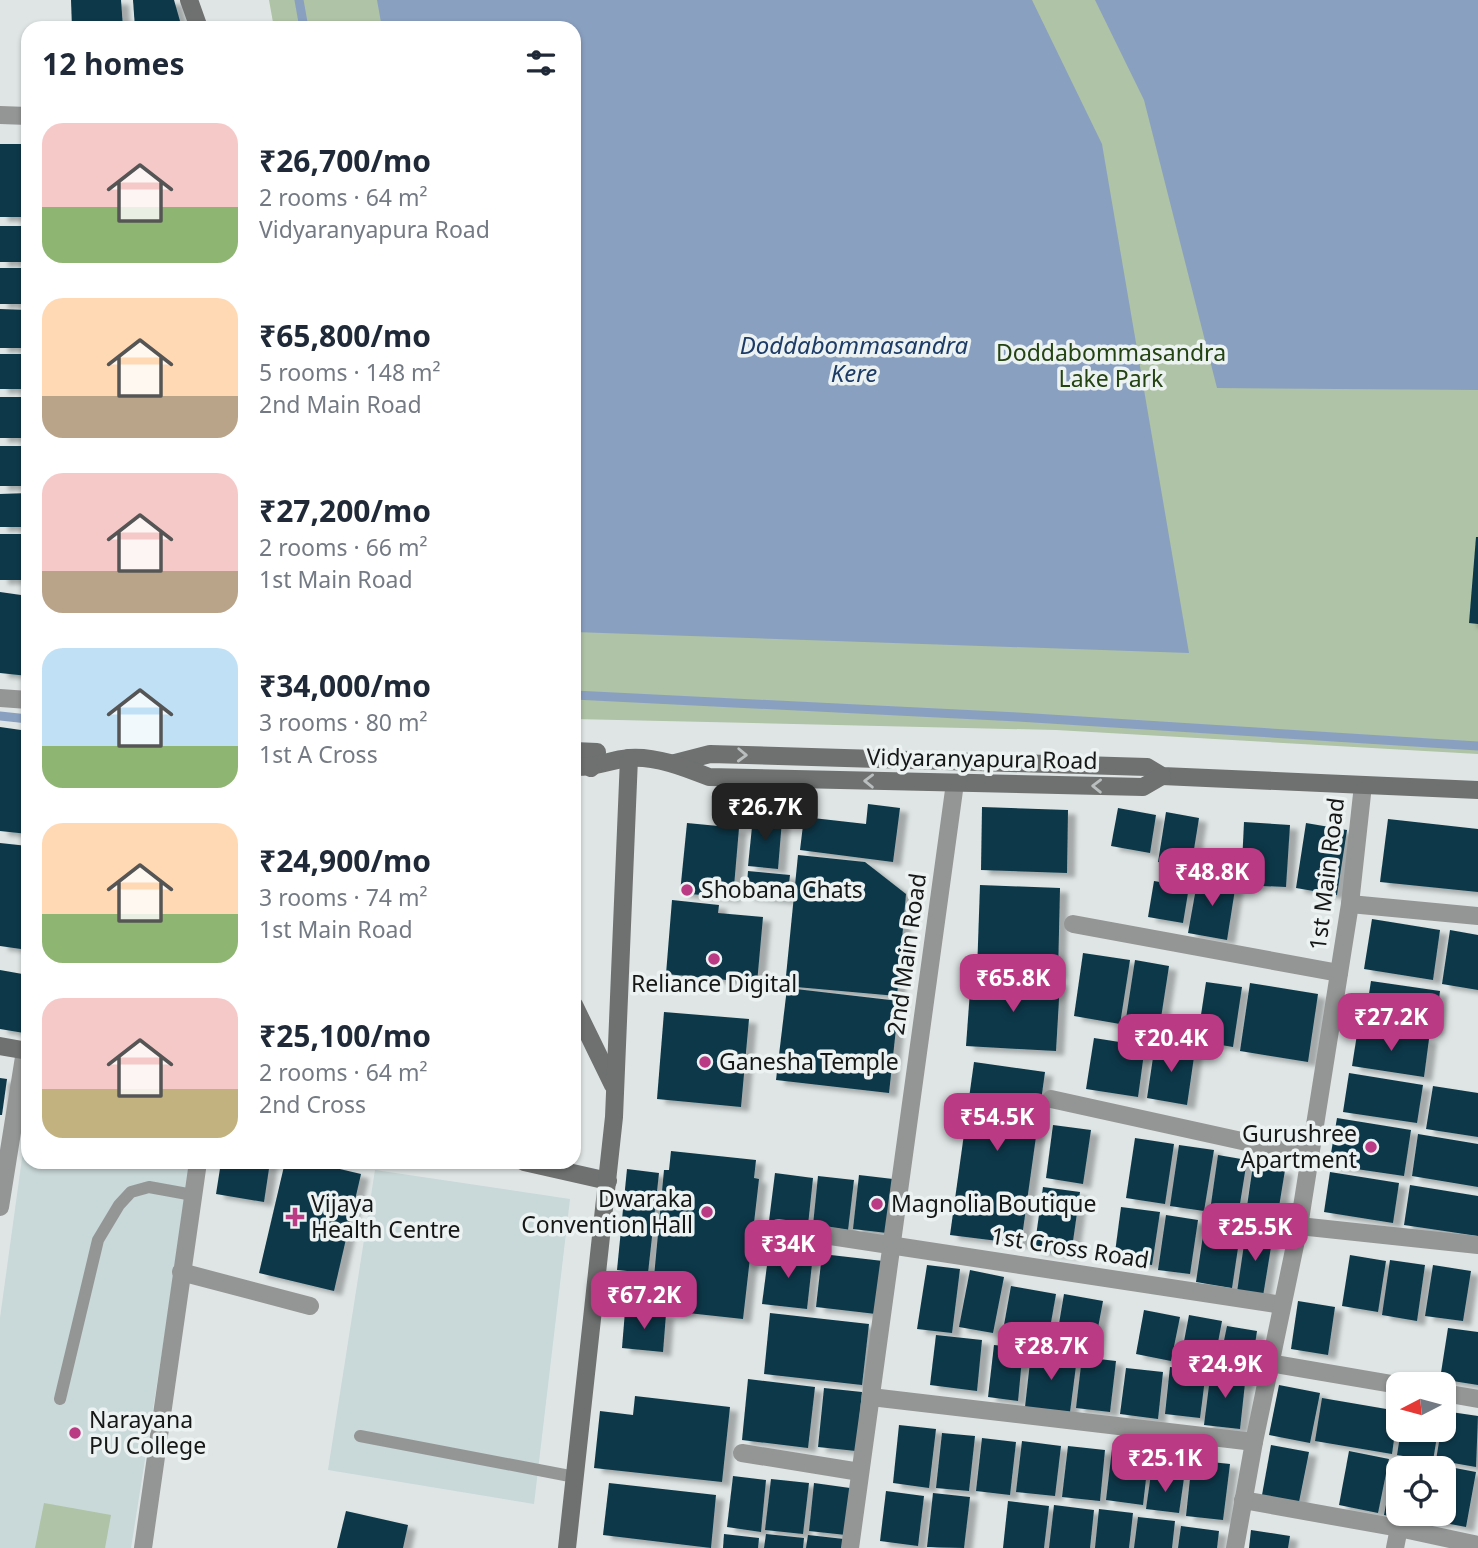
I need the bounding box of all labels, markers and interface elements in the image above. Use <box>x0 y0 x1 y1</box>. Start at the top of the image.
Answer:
text: 12 homes <box>42 43 185 84</box>
icon: filters <box>522 44 560 82</box>
text: ₹26,700/mo <box>259 140 431 181</box>
icon: home <box>98 151 182 235</box>
text: 2 rooms · 64 m² <box>259 181 428 213</box>
text: Vidyaranyapura Road <box>259 213 490 245</box>
text: ₹65,800/mo <box>259 315 431 356</box>
icon: home <box>98 326 182 410</box>
water label: Doddabommasandra Kere <box>740 328 969 389</box>
park label: Doddabommasandra Lake Park <box>996 336 1226 394</box>
text: 5 rooms · 148 m² <box>259 356 441 388</box>
text: 2nd Main Road <box>259 388 422 420</box>
text: ₹27,200/mo <box>259 490 431 531</box>
icon: home <box>98 501 182 585</box>
text: 2 rooms · 66 m² <box>259 531 428 563</box>
text: 1st Main Road <box>259 563 413 595</box>
text: ₹34,000/mo <box>259 665 431 706</box>
icon: home <box>98 676 182 760</box>
text: 3 rooms · 80 m² <box>259 706 428 738</box>
text: 1st A Cross <box>259 738 378 770</box>
street label: Vidyaranyapura Road <box>866 740 1098 776</box>
one-way arrow <box>737 747 748 762</box>
one-way arrow <box>863 773 874 788</box>
one-way arrow <box>1091 778 1101 794</box>
pin: ₹26.7K <box>708 784 822 843</box>
text: ₹26.7K <box>728 790 802 822</box>
street label: 1st Main Road <box>1301 796 1351 952</box>
text: ₹24,900/mo <box>259 840 431 881</box>
pin: ₹48.8K <box>1155 848 1269 908</box>
icon: home <box>98 851 182 935</box>
text: ₹48.8K <box>1175 855 1249 887</box>
street label: 2nd Main Road <box>879 871 933 1037</box>
place label: Shobana Chats <box>701 873 863 905</box>
text: 3 rooms · 74 m² <box>259 881 428 913</box>
marker: Shobana Chats <box>679 882 695 898</box>
text: 1st Main Road <box>259 913 413 945</box>
marker: Reliance Digital <box>706 951 722 967</box>
pin: ₹65.8K <box>956 954 1070 1014</box>
text: ₹65.8K <box>976 961 1050 993</box>
place label: Reliance Digital <box>631 967 797 999</box>
pin: ₹27.2K <box>1334 993 1448 1053</box>
text: ₹27.2K <box>1354 1000 1428 1032</box>
pin: ₹20.4K <box>1114 1014 1228 1074</box>
text: ₹25,100/mo <box>259 1015 431 1056</box>
text: ₹20.4K <box>1134 1021 1208 1053</box>
icon: home <box>98 1026 182 1110</box>
place label: Ganesha Temple <box>719 1045 899 1077</box>
marker: Ganesha Temple <box>697 1054 713 1070</box>
text: 2 rooms · 64 m² <box>259 1056 428 1088</box>
text: 2nd Cross <box>259 1088 366 1120</box>
pin: ₹54.5K <box>940 1094 1054 1153</box>
text: ₹54.5K <box>960 1100 1034 1132</box>
place label: Gurushree Apartment <box>1240 1117 1357 1175</box>
marker: Gurushree Apartment <box>1363 1139 1379 1155</box>
place label: Dwaraka Convention Hall <box>521 1182 693 1240</box>
place label: Vijaya Health Centre <box>311 1187 460 1245</box>
place label: Magnolia Boutique <box>891 1187 1096 1219</box>
marker: Magnolia Boutique <box>869 1196 885 1212</box>
marker: Dwaraka Convention Hall <box>699 1204 715 1220</box>
pin: ₹25.5K <box>1198 1204 1312 1263</box>
marker: Vijaya Health Centre <box>285 1207 305 1227</box>
text: ₹25.5K <box>1218 1210 1292 1242</box>
street label: 1st Cross Road <box>989 1219 1151 1275</box>
pin: ₹34K <box>747 1220 829 1280</box>
text: ₹34K <box>761 1227 815 1259</box>
pin: ₹67.2K <box>587 1272 701 1331</box>
text: ₹67.2K <box>607 1278 681 1310</box>
pin: ₹28.7K <box>994 1322 1108 1382</box>
text: ₹28.7K <box>1014 1329 1088 1361</box>
pin: ₹24.9K <box>1168 1340 1282 1400</box>
text: ₹24.9K <box>1188 1347 1262 1379</box>
north arrow <box>1386 1372 1456 1442</box>
map controls <box>1386 1372 1456 1526</box>
place label: Narayana PU College <box>89 1403 206 1461</box>
marker: Narayana PU College <box>67 1425 83 1441</box>
pin: ₹25.1K <box>1108 1434 1222 1494</box>
text: ₹25.1K <box>1128 1441 1202 1473</box>
button: locate <box>1386 1456 1456 1526</box>

